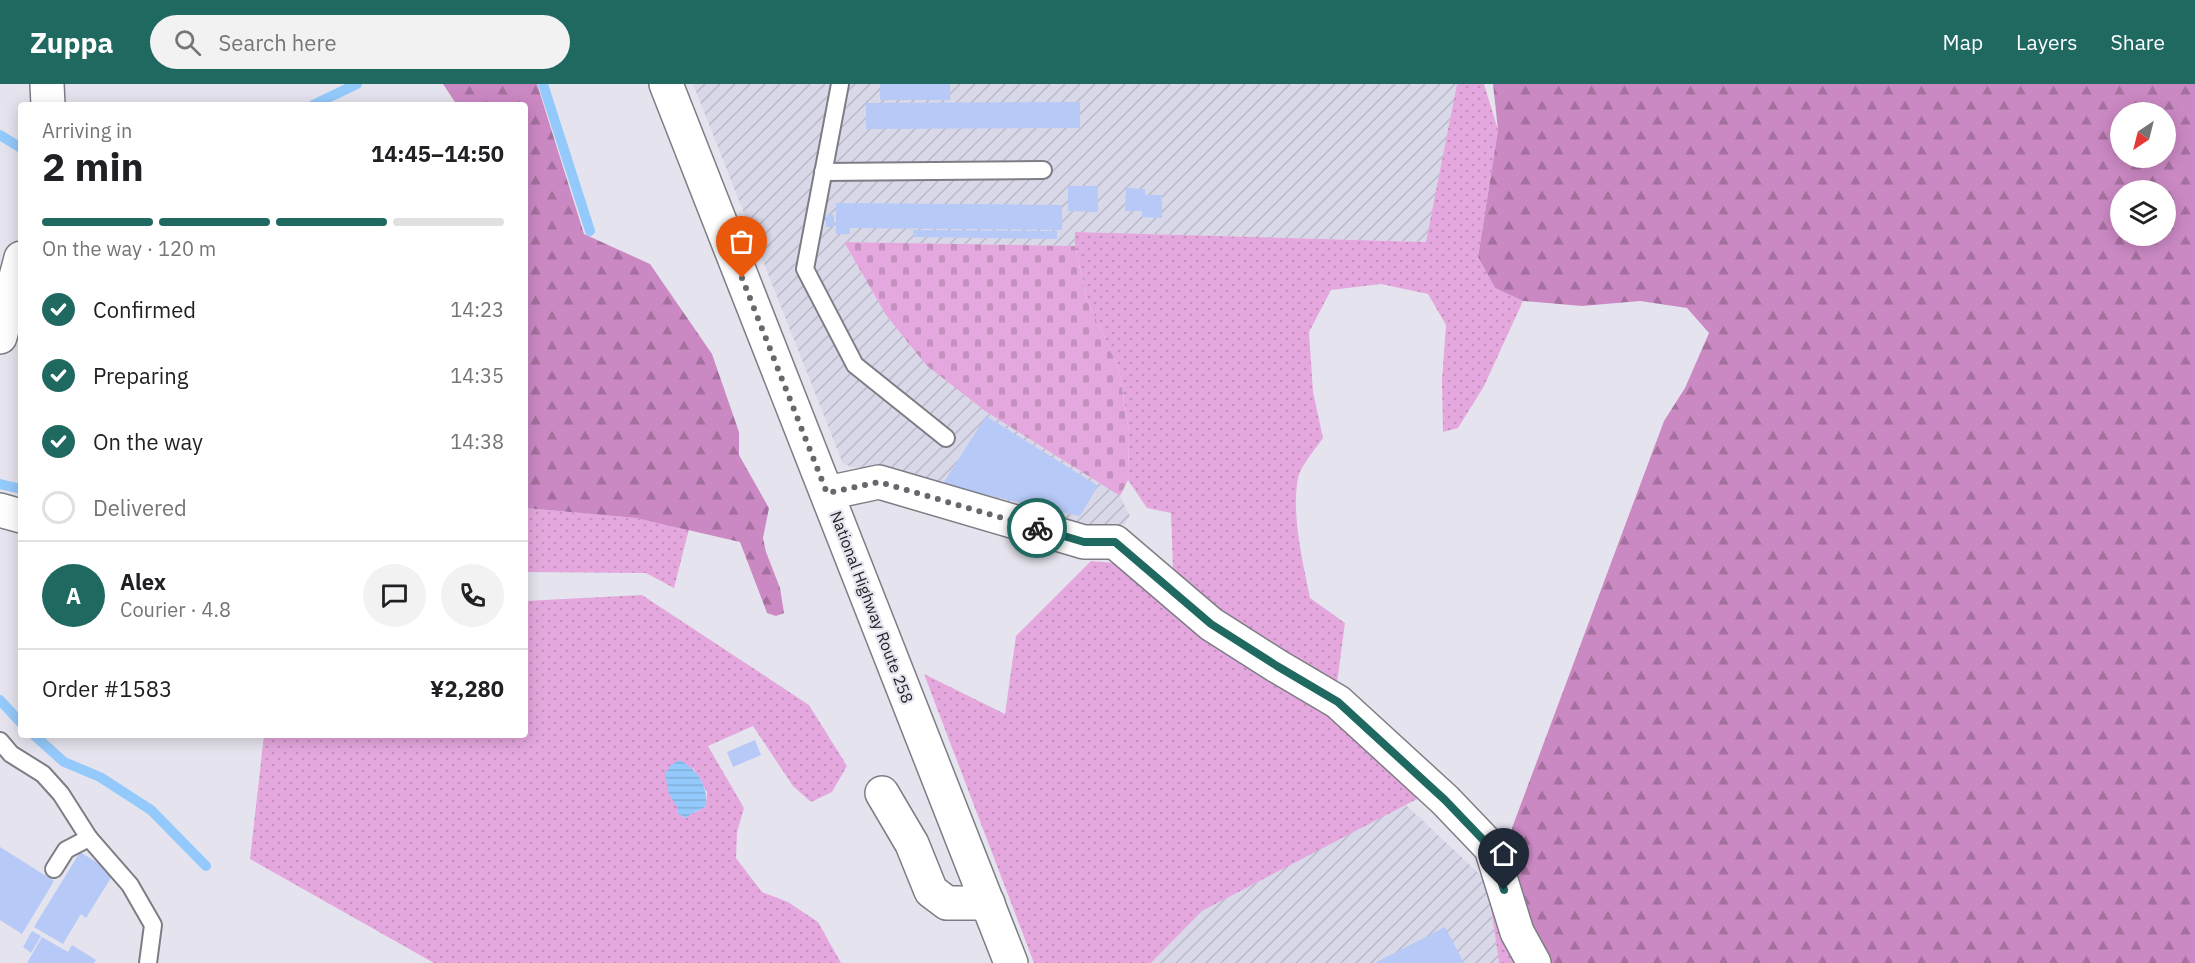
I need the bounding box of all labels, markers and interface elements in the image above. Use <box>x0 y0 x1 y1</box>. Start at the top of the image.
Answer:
search box <box>150 15 570 69</box>
text: Zuppa <box>30 24 114 61</box>
icon: search <box>171 26 204 59</box>
text: Search here <box>219 28 336 57</box>
text: Map <box>1943 28 1983 56</box>
text: Layers <box>2016 28 2078 56</box>
text: Share <box>2111 28 2165 56</box>
north arrow <box>2110 102 2176 168</box>
map controls <box>2110 102 2176 246</box>
text: Arriving in <box>42 117 132 144</box>
text: 14:45–14:50 <box>371 139 504 168</box>
text: 2 min <box>42 141 144 192</box>
button: layers <box>2110 180 2176 246</box>
pin <box>716 216 767 278</box>
icon: bag <box>725 225 758 258</box>
text: On the way · 120 m <box>42 235 216 262</box>
icon: check <box>42 293 75 326</box>
text: Confirmed <box>93 295 196 324</box>
text: 14:23 <box>450 296 504 323</box>
icon: check <box>42 359 75 392</box>
text: Preparing <box>93 361 188 390</box>
text: 14:35 <box>450 362 504 389</box>
icon: check <box>42 425 75 458</box>
text: On the way <box>93 427 203 456</box>
text: 14:38 <box>450 428 504 455</box>
text: Delivered <box>93 493 187 522</box>
courier <box>1007 498 1067 558</box>
street label: National Highway Route 258 <box>826 508 918 706</box>
icon: bike <box>1021 512 1054 545</box>
button: chat <box>363 564 426 627</box>
button: phone <box>441 564 504 627</box>
text: Alex <box>120 567 166 596</box>
text: A <box>66 581 81 610</box>
text: Courier · 4.8 <box>120 596 231 623</box>
text: Order #1583 <box>42 674 172 703</box>
text: ¥2,280 <box>430 674 504 703</box>
pin <box>1478 828 1529 890</box>
icon: home <box>1487 837 1520 870</box>

